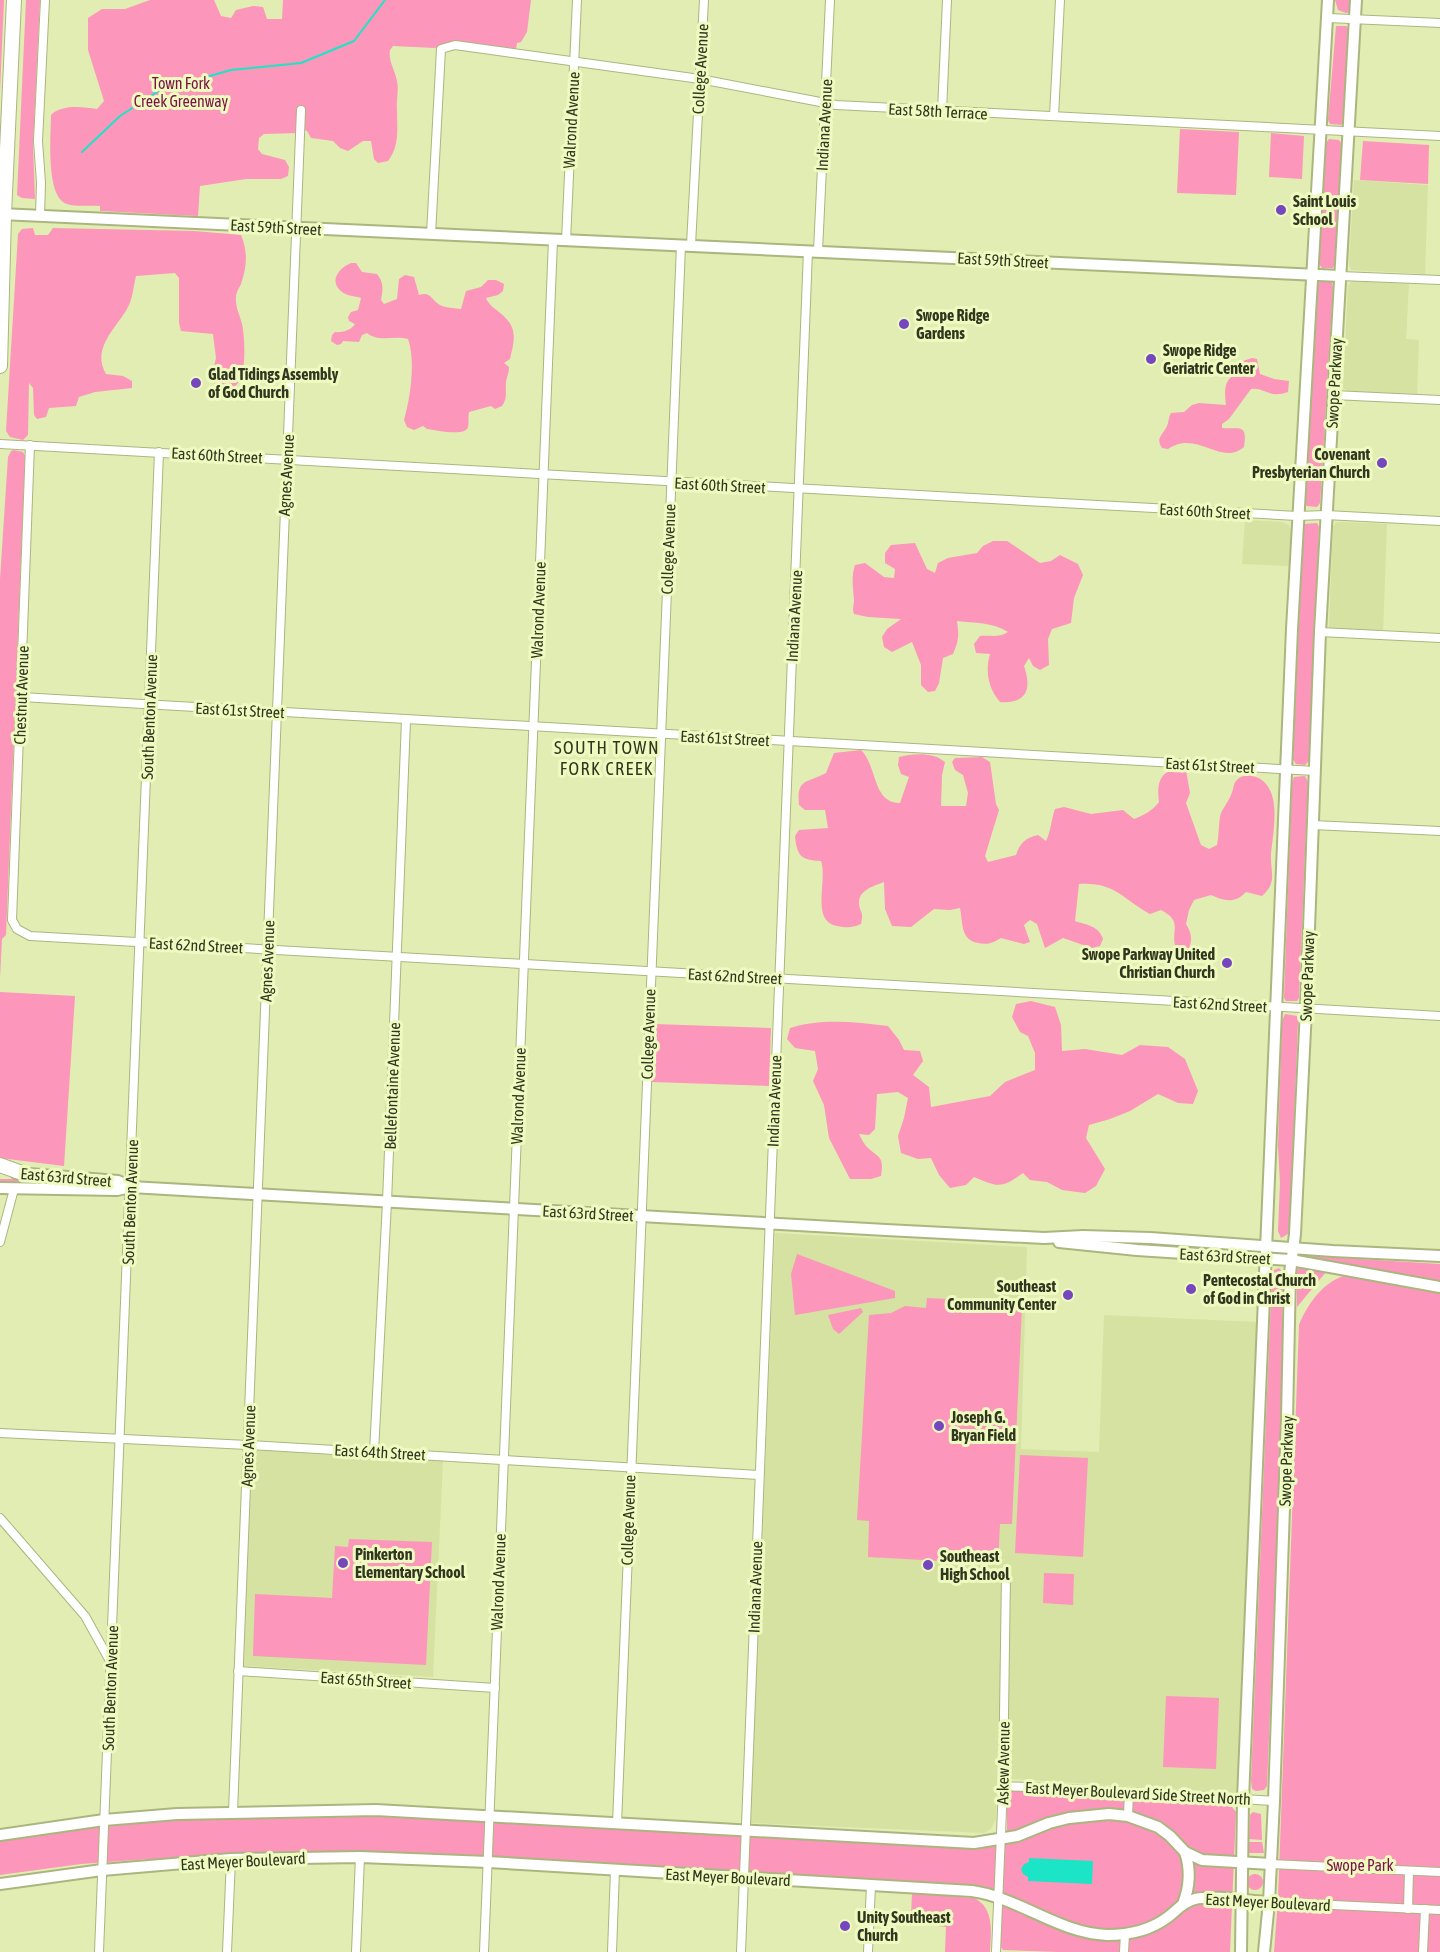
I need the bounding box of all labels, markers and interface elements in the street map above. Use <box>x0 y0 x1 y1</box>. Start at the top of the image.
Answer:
street label: College Avenue <box>689 23 712 115</box>
street label: Walrond Avenue <box>559 71 583 169</box>
park label: Town Fork Creek Greenway <box>134 74 229 111</box>
street label: Indiana Avenue <box>813 78 835 172</box>
street label: East 58th Terrace <box>888 99 988 123</box>
place label: Saint Louis School <box>1293 192 1357 228</box>
marker: Saint Louis School <box>1274 203 1288 217</box>
street label: East 59th Street <box>230 216 322 238</box>
street label: East 59th Street <box>957 249 1049 271</box>
place label: Swope Ridge Gardens <box>916 306 990 342</box>
marker: Swope Ridge Gardens <box>897 317 911 331</box>
street label: Swope Parkway <box>1323 337 1346 429</box>
place label: Swope Ridge Geriatric Center <box>1163 341 1255 377</box>
marker: Swope Ridge Geriatric Center <box>1144 352 1158 366</box>
place label: Glad Tidings Assembly of God Church <box>208 365 339 401</box>
marker: Glad Tidings Assembly of God Church <box>189 376 203 390</box>
street label: Agnes Avenue <box>275 434 298 516</box>
street label: East 60th Street <box>171 444 263 466</box>
place label: Covenant Presbyterian Church <box>1252 445 1370 481</box>
marker: Covenant Presbyterian Church <box>1375 456 1389 470</box>
street label: East 60th Street <box>674 474 766 496</box>
street label: East 60th Street <box>1159 500 1251 522</box>
street label: College Avenue <box>657 503 680 595</box>
street label: Walrond Avenue <box>527 561 549 659</box>
street label: Indiana Avenue <box>783 569 805 663</box>
street label: Chestnut Avenue <box>10 645 32 745</box>
street label: South Benton Avenue <box>138 654 160 780</box>
street label: East 61st Street <box>195 699 285 721</box>
street label: East 61st Street <box>680 727 770 749</box>
district label: SOUTH TOWN FORK CREEK <box>554 737 660 779</box>
street label: East 61st Street <box>1165 754 1255 776</box>
street label: Agnes Avenue <box>257 920 278 1002</box>
street label: Swope Parkway <box>1296 930 1319 1022</box>
street label: East 62nd Street <box>148 934 244 956</box>
place label: Swope Parkway United Christian Church <box>1082 945 1215 981</box>
marker: Swope Parkway United Christian Church <box>1220 956 1234 970</box>
street label: East 62nd Street <box>687 965 783 987</box>
street label: College Avenue <box>637 988 660 1080</box>
street label: East 62nd Street <box>1172 993 1268 1015</box>
street label: Bellefontaine Avenue <box>381 1022 403 1150</box>
street label: Walrond Avenue <box>507 1047 529 1145</box>
street label: Indiana Avenue <box>763 1055 785 1147</box>
street label: South Benton Avenue <box>119 1139 141 1265</box>
street label: East 63rd Street <box>20 1164 113 1190</box>
street label: East 63rd Street <box>542 1202 634 1224</box>
street label: East 63rd Street <box>1179 1245 1271 1267</box>
place label: Pentecostal Church of God in Christ <box>1203 1271 1316 1307</box>
place label: Southeast Community Center <box>947 1277 1056 1313</box>
marker: Pentecostal Church of God in Christ <box>1184 1282 1198 1296</box>
marker: Southeast Community Center <box>1061 1288 1075 1302</box>
street label: Agnes Avenue <box>238 1405 259 1487</box>
place label: Joseph G. Bryan Field <box>950 1408 1017 1444</box>
street label: Swope Parkway <box>1275 1415 1298 1507</box>
marker: Joseph G. Bryan Field <box>932 1419 946 1433</box>
street label: East 64th Street <box>334 1441 426 1463</box>
street label: College Avenue <box>617 1474 640 1566</box>
street label: Walrond Avenue <box>487 1533 509 1631</box>
street label: Indiana Avenue <box>744 1541 766 1633</box>
place label: Pinkerton Elementary School <box>355 1545 466 1581</box>
place label: Southeast High School <box>940 1547 1010 1583</box>
marker: Pinkerton Elementary School <box>336 1556 350 1570</box>
marker: Southeast High School <box>921 1558 935 1572</box>
street label: South Benton Avenue <box>99 1625 121 1751</box>
street label: East 65th Street <box>320 1668 413 1692</box>
street label: Askew Avenue <box>993 1721 1013 1805</box>
street label: East Meyer Boulevard Side Street North <box>1025 1778 1251 1809</box>
street label: East Meyer Boulevard <box>180 1849 306 1874</box>
park label: Swope Park <box>1326 1856 1394 1875</box>
street label: East Meyer Boulevard <box>665 1865 791 1890</box>
street label: East Meyer Boulevard <box>1205 1890 1331 1915</box>
place label: Unity Southeast Church <box>857 1908 951 1944</box>
marker: Unity Southeast Church <box>838 1919 852 1933</box>

